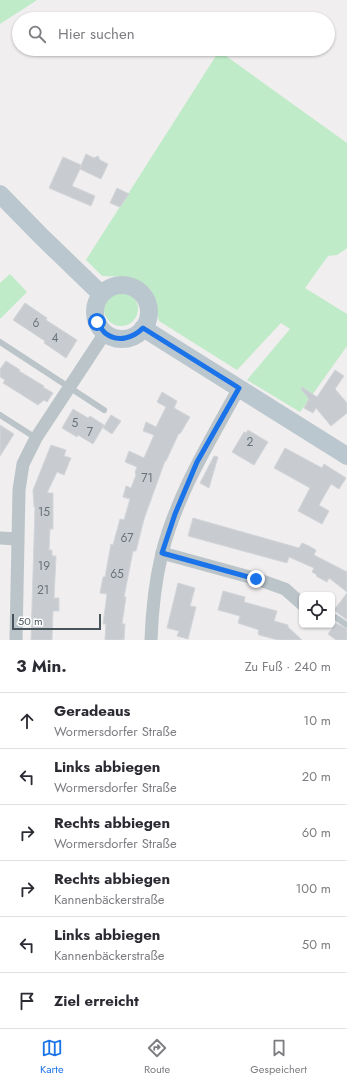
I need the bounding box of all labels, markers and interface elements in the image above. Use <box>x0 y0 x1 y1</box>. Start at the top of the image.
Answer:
search box <box>12 12 335 56</box>
icon: search <box>26 23 48 45</box>
text: Hier suchen <box>58 23 135 45</box>
route start <box>88 313 106 331</box>
house number: 6 <box>33 314 40 332</box>
house number: 4 <box>52 329 59 347</box>
house number: 5 <box>72 414 79 432</box>
house number: 7 <box>87 423 94 441</box>
house number: 2 <box>247 433 254 451</box>
house number: 71 <box>141 469 153 487</box>
house number: 15 <box>38 503 50 521</box>
house number: 67 <box>120 529 134 547</box>
house number: 19 <box>38 557 50 575</box>
house number: 65 <box>110 565 124 583</box>
route end <box>247 570 265 588</box>
house number: 21 <box>37 581 49 599</box>
map controls <box>299 592 335 628</box>
button: locate <box>299 592 335 628</box>
scale bar <box>12 612 101 631</box>
text: 50 m <box>18 613 43 629</box>
text: 3 Min. <box>16 654 67 678</box>
text: Zu Fuß · 240 m <box>245 657 331 676</box>
text: Geradeaus <box>54 700 130 722</box>
icon: ahead <box>16 710 38 732</box>
text: 10 m <box>303 711 331 730</box>
text: Wormersdorfer Straße <box>54 722 177 741</box>
text: Links abbiegen <box>54 756 160 778</box>
icon: left <box>16 766 38 788</box>
text: 20 m <box>302 767 331 786</box>
text: Wormersdorfer Straße <box>54 778 177 797</box>
text: Rechts abbiegen <box>54 812 170 834</box>
icon: right <box>16 822 38 844</box>
text: 60 m <box>302 823 331 842</box>
text: Wormersdorfer Straße <box>54 834 177 853</box>
text: Rechts abbiegen <box>54 868 170 890</box>
icon: right <box>16 878 38 900</box>
text: 100 m <box>296 879 331 898</box>
text: Kannenbäckerstraße <box>54 890 165 909</box>
text: Links abbiegen <box>54 924 160 946</box>
icon: left <box>16 934 38 956</box>
text: 50 m <box>302 935 331 954</box>
text: Kannenbäckerstraße <box>54 946 165 965</box>
icon: arrive <box>16 990 38 1012</box>
text: Ziel erreicht <box>54 990 139 1012</box>
tab: Karte <box>40 1037 64 1077</box>
tab: Route <box>144 1037 170 1077</box>
tab: Gespeichert <box>250 1037 307 1077</box>

